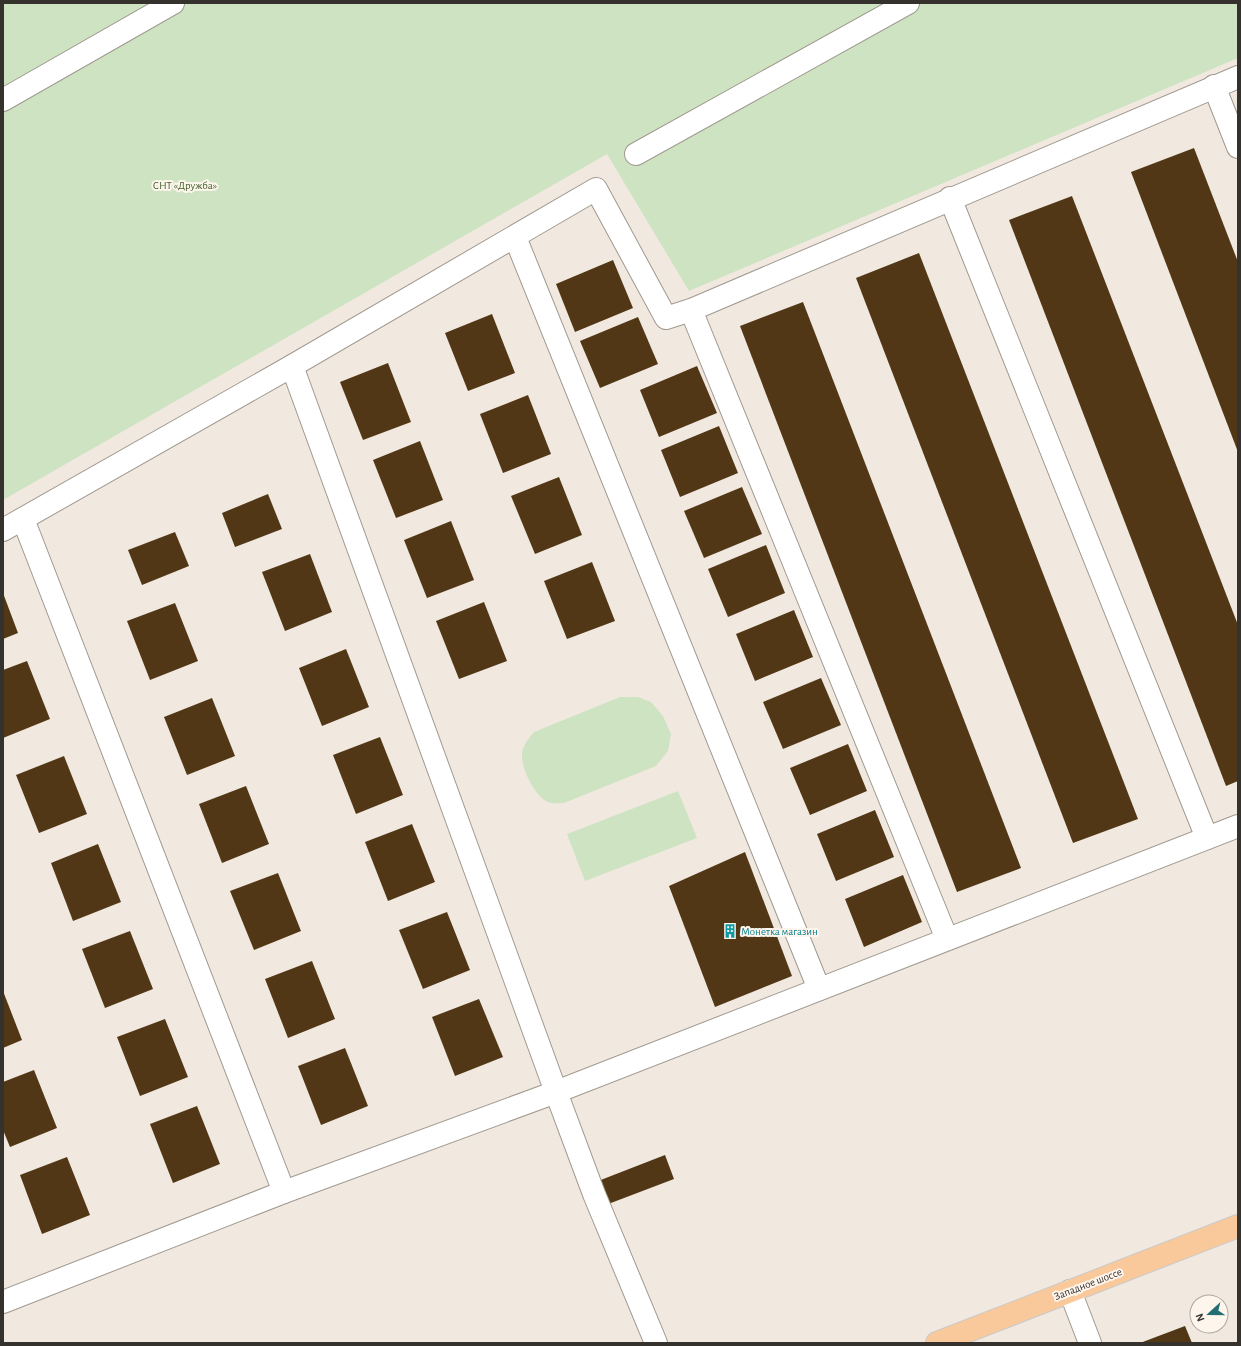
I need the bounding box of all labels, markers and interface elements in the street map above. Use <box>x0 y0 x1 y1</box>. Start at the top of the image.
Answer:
park label: СНТ «Дружба» <box>153 180 217 191</box>
building icon: Монетка магазин <box>722 923 738 939</box>
place label: Монетка магазин <box>741 926 818 937</box>
street label: Западное шоссе <box>1052 1266 1124 1302</box>
north arrow <box>1189 1294 1229 1334</box>
text: N <box>1194 1312 1207 1323</box>

